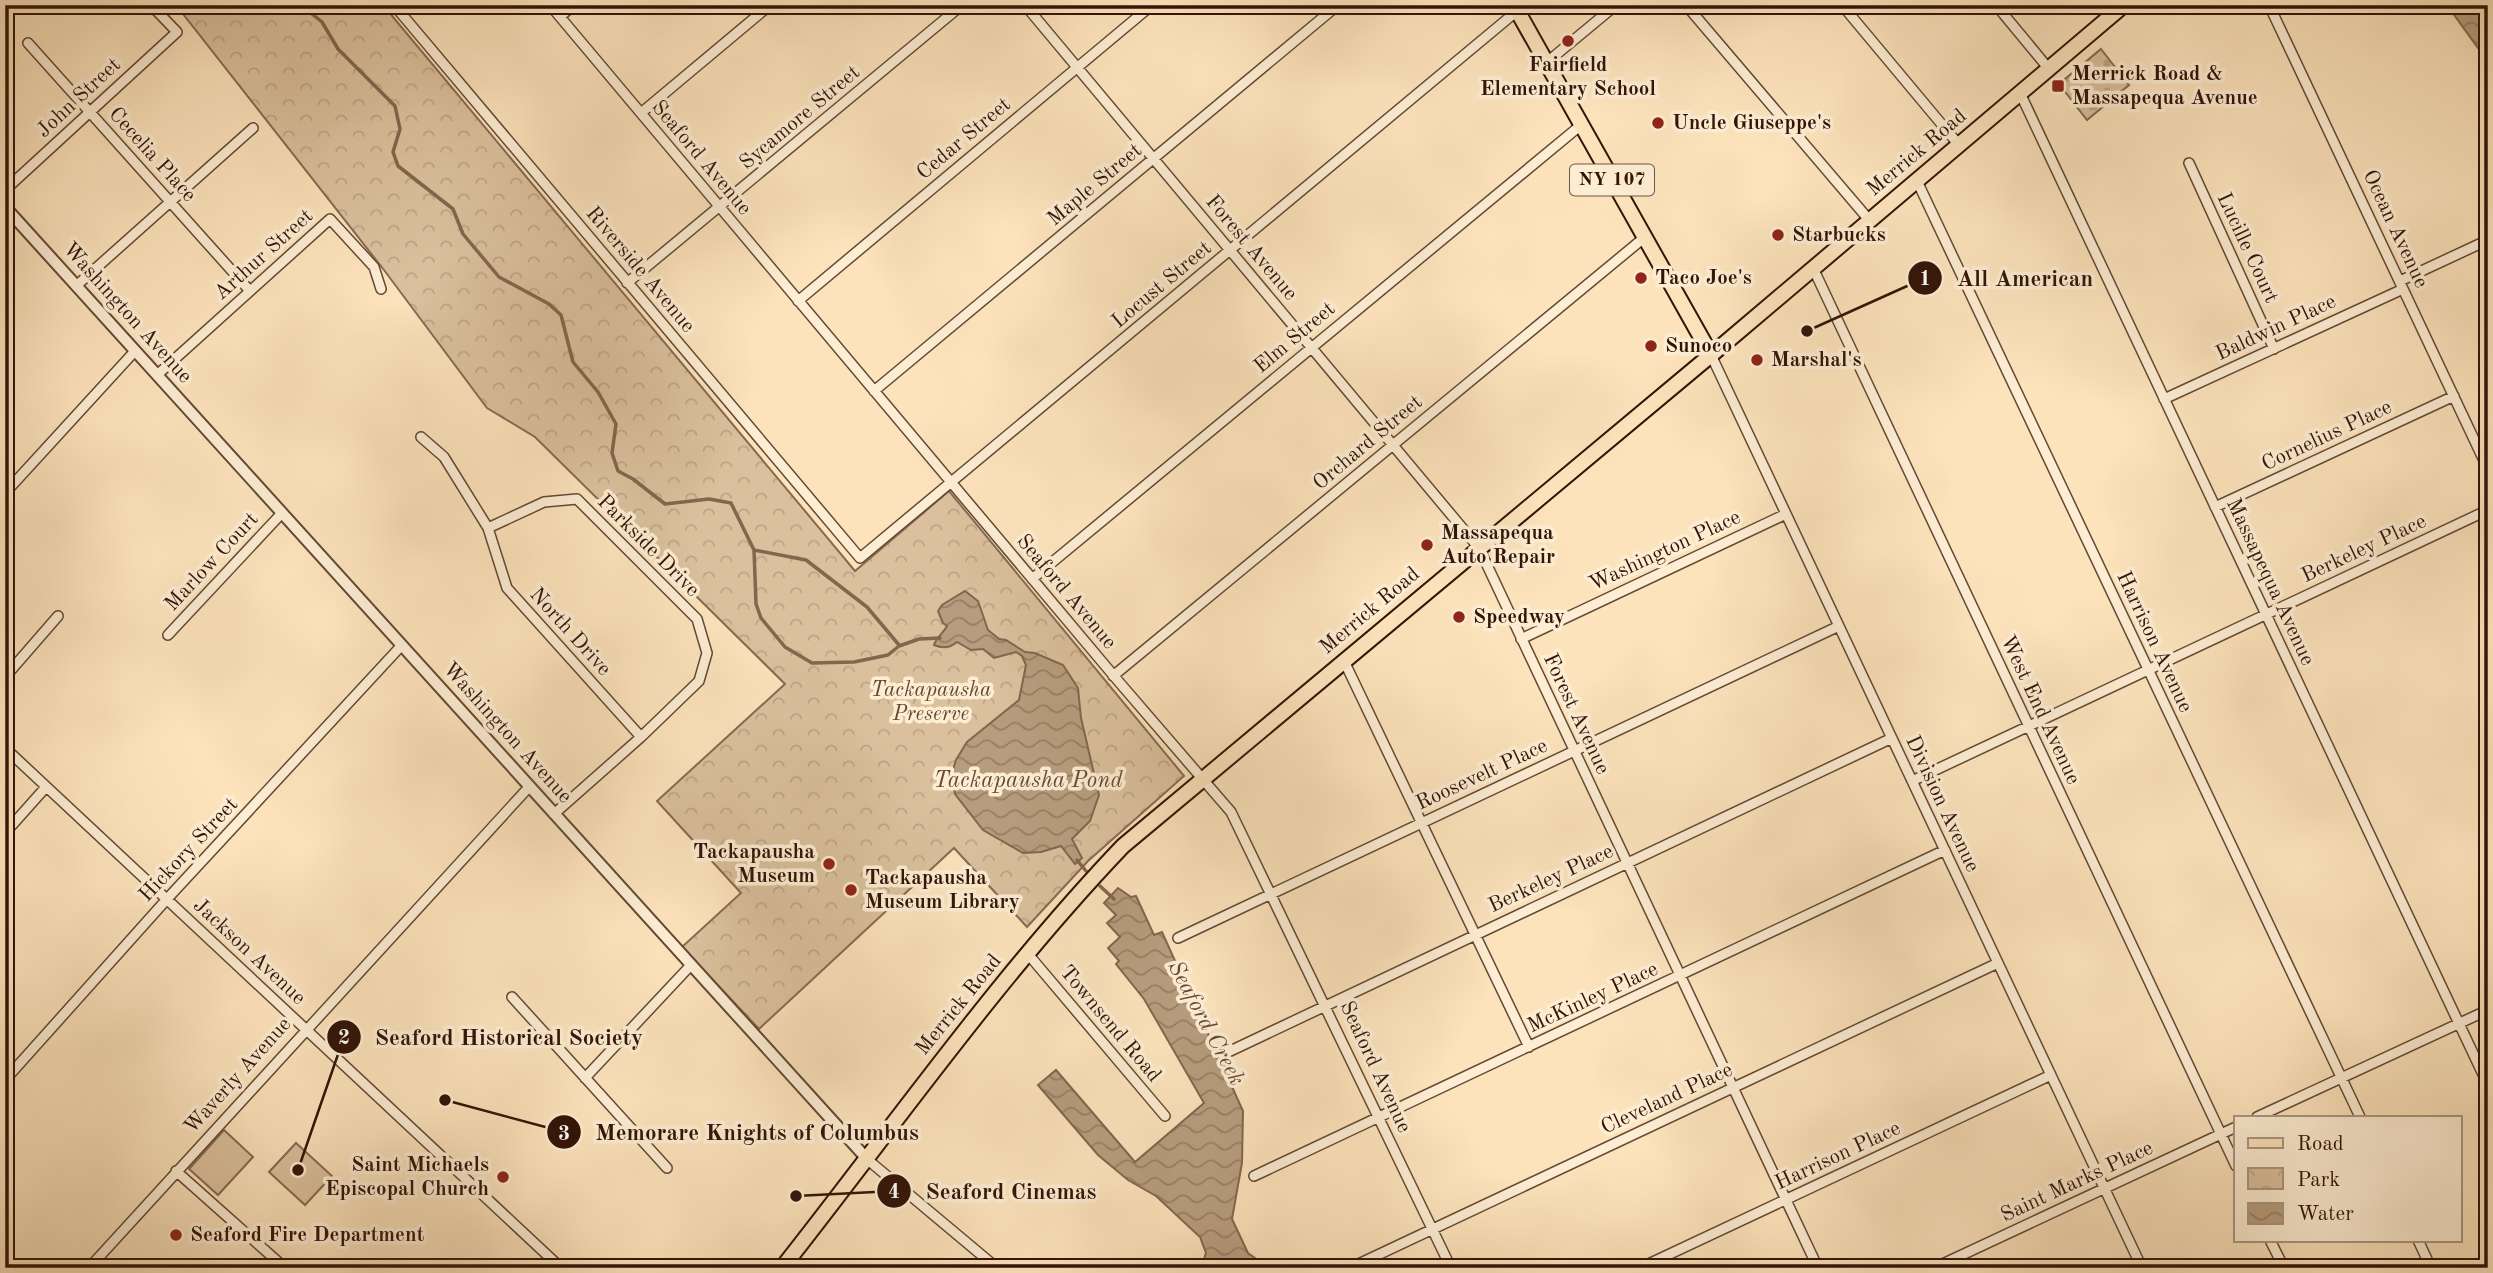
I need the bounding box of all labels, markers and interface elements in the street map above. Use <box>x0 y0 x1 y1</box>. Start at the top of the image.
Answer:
marker: Fairfield Elementary School <box>1560 33 1576 49</box>
street label: John Street <box>33 54 125 142</box>
place label: Fairfield Elementary School <box>1480 55 1656 100</box>
street label: Sycamore Street <box>736 62 864 174</box>
place label: Merrick Road & Massapequa Avenue <box>2072 64 2258 109</box>
marker: Merrick Road & Massapequa Avenue <box>2050 78 2066 94</box>
street label: Cedar Street <box>913 94 1015 184</box>
street label: Seaford Avenue <box>647 97 755 219</box>
street label: Cecelia Place <box>104 104 200 206</box>
street label: Merrick Road <box>1863 105 1971 201</box>
place label: Uncle Giuseppe's <box>1672 113 1831 134</box>
marker: Uncle Giuseppe's <box>1650 115 1666 131</box>
street label: Maple Street <box>1044 140 1146 230</box>
road number: NY 107 <box>1570 164 1654 196</box>
street label: Ocean Avenue <box>2358 167 2432 291</box>
street label: Lucille Court <box>2212 190 2282 306</box>
street label: Forest Avenue <box>1201 191 1301 305</box>
street label: Riverside Avenue <box>581 203 699 337</box>
street label: Arthur Street <box>211 205 317 305</box>
place label: Starbucks <box>1792 225 1886 246</box>
marker: Starbucks <box>1770 227 1786 243</box>
street label: Locust Street <box>1108 237 1216 333</box>
street label: Washington Avenue <box>58 238 196 388</box>
callout: All American <box>1908 256 2108 300</box>
place label: Taco Joe's <box>1655 268 1752 289</box>
text: All American <box>1957 268 2093 291</box>
text: 1 <box>1919 269 1931 290</box>
marker: Taco Joe's <box>1633 270 1649 286</box>
street label: Baldwin Place <box>2213 291 2339 365</box>
street label: Elm Street <box>1251 298 1339 378</box>
place label: Sunoco <box>1665 336 1732 357</box>
marker: Sunoco <box>1643 338 1659 354</box>
place label: Marshal's <box>1771 350 1861 371</box>
marker: Marshal's <box>1749 352 1765 368</box>
street label: Orchard Street <box>1309 391 1427 495</box>
street label: Cornelius Place <box>2259 397 2395 475</box>
street label: Parkside Drive <box>593 491 703 601</box>
street label: Massapequa Avenue <box>2222 495 2318 669</box>
street label: Washington Place <box>1586 507 1744 595</box>
street label: Marlow Court <box>161 509 263 615</box>
street label: Berkeley Place <box>2298 511 2430 587</box>
place label: Massapequa Auto Repair <box>1441 523 1555 568</box>
street label: Seaford Avenue <box>1012 531 1120 653</box>
marker: Massapequa Auto Repair <box>1419 537 1435 553</box>
street label: Merrick Road <box>1316 563 1424 659</box>
street label: Harrison Avenue <box>2112 568 2196 716</box>
street label: North Drive <box>525 584 615 680</box>
place label: Speedway <box>1473 607 1565 628</box>
marker: Speedway <box>1451 609 1467 625</box>
street label: West End Avenue <box>1996 632 2084 788</box>
street label: Forest Avenue <box>1539 650 1613 778</box>
street label: Washington Avenue <box>438 658 576 808</box>
park label: Tackapausha Preserve <box>871 680 991 725</box>
street label: Division Avenue <box>1901 733 1983 875</box>
street label: Roosevelt Place <box>1413 735 1551 815</box>
water label: Tackapausha Pond <box>933 769 1123 793</box>
street label: Hickory Street <box>136 794 242 906</box>
street label: Berkeley Place <box>1485 841 1617 917</box>
place label: Tackapausha Museum <box>693 842 815 887</box>
marker: Tackapausha Museum <box>821 856 837 872</box>
place label: Tackapausha Museum Library <box>865 868 1020 913</box>
marker: Tackapausha Museum Library <box>843 882 859 898</box>
street label: Jackson Avenue <box>189 895 309 1009</box>
street label: Merrick Road <box>912 951 1006 1059</box>
water label: Seaford Creek <box>1163 957 1249 1090</box>
street label: McKinley Place <box>1525 959 1661 1037</box>
street label: Townsend Road <box>1055 962 1165 1086</box>
street label: Seaford Avenue <box>1335 998 1415 1136</box>
street label: Waverly Avenue <box>181 1014 295 1138</box>
callout: Seaford Historical Society <box>326 1015 658 1059</box>
text: Seaford Historical Society <box>375 1027 643 1050</box>
text: 2 <box>338 1028 350 1049</box>
street label: Cleveland Place <box>1598 1059 1736 1139</box>
callout: Memorare Knights of Columbus <box>547 1110 933 1154</box>
legend <box>2234 1116 2462 1242</box>
street label: Harrison Place <box>1772 1118 1904 1194</box>
text: Memorare Knights of Columbus <box>595 1122 919 1145</box>
text: 3 <box>558 1124 570 1145</box>
text: Road <box>2297 1134 2344 1155</box>
street label: Saint Marks Place <box>1998 1138 2156 1226</box>
place label: Saint Michaels Episcopal Church <box>325 1155 489 1200</box>
marker: Saint Michaels Episcopal Church <box>495 1169 511 1185</box>
callout: Seaford Cinemas <box>877 1169 1110 1213</box>
text: Park <box>2297 1170 2340 1191</box>
text: Seaford Cinemas <box>926 1181 1097 1204</box>
text: 4 <box>888 1182 900 1203</box>
text: Water <box>2297 1204 2354 1225</box>
place label: Seaford Fire Department <box>190 1225 425 1246</box>
marker: Seaford Fire Department <box>168 1227 184 1243</box>

